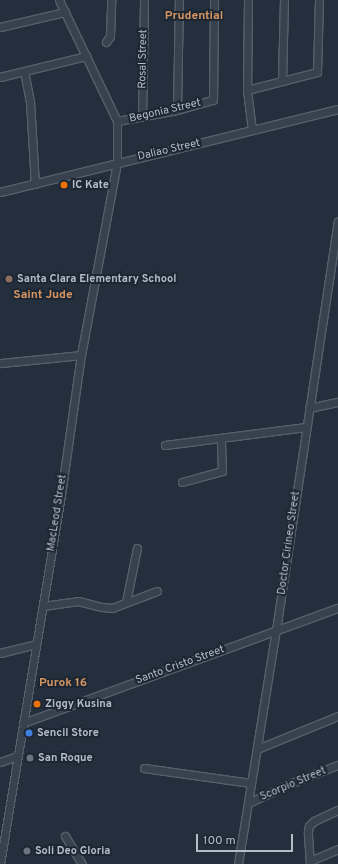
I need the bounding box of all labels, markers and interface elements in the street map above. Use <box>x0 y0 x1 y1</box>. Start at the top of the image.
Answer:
district label: Prudential <box>165 10 223 24</box>
street label: Rosal Street <box>136 29 150 89</box>
street label: Begonia Street <box>128 96 202 126</box>
street label: Daliao Street <box>136 136 202 164</box>
place label: IC Kate <box>72 178 109 192</box>
marker: IC Kate <box>59 180 69 190</box>
place label: Santa Clara Elementary School <box>17 272 177 286</box>
marker: Santa Clara Elementary School <box>4 274 14 284</box>
district label: Saint Jude <box>13 289 73 303</box>
street label: MacLeod Street <box>44 474 70 552</box>
street label: Doctor Cirineo Street <box>275 490 303 596</box>
street label: Santo Cristo Street <box>134 643 226 687</box>
district label: Purok 16 <box>39 677 87 691</box>
place label: Ziggy Kusina <box>45 697 112 711</box>
marker: Ziggy Kusina <box>32 699 42 709</box>
place label: Sencil Store <box>37 726 99 740</box>
marker: Sencil Store <box>24 728 34 738</box>
place label: San Roque <box>38 751 93 765</box>
marker: San Roque <box>25 753 35 763</box>
street label: Scorpio Street <box>258 764 328 804</box>
scale bar <box>198 826 295 852</box>
text: 100 m <box>203 833 236 849</box>
place label: Soli Deo Gloria <box>35 844 110 858</box>
marker: Soli Deo Gloria <box>22 846 32 856</box>

